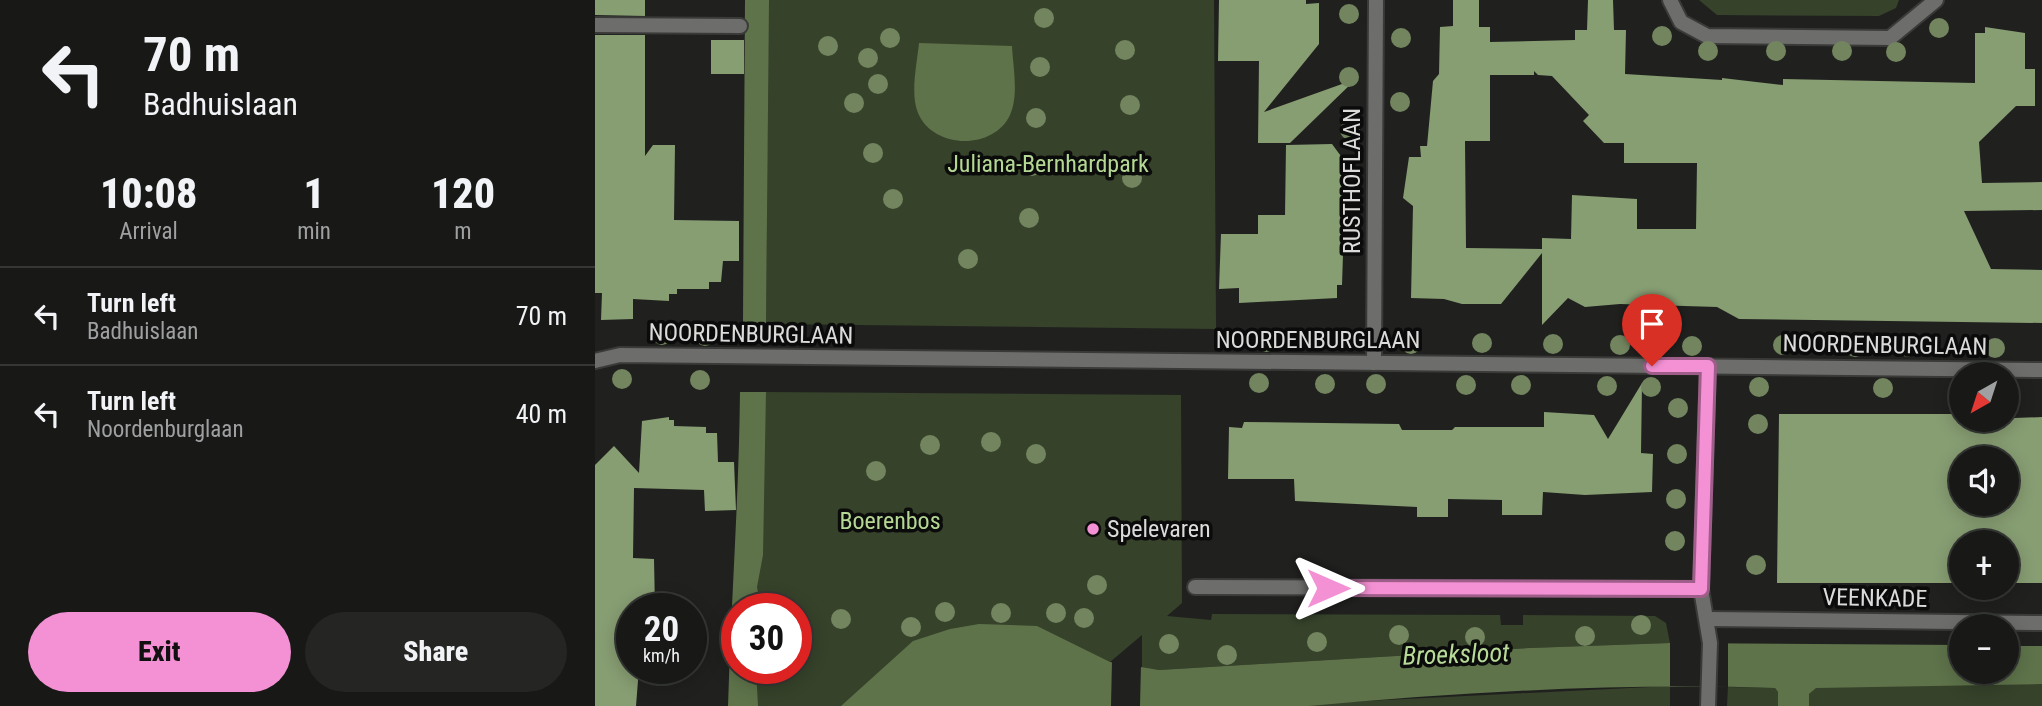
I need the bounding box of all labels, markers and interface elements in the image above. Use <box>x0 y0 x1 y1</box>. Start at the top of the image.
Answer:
text: 70 m <box>143 26 240 83</box>
icon: left <box>28 28 119 119</box>
text: Badhuislaan <box>143 85 298 123</box>
street label: RUSTHOFLAAN <box>1338 108 1366 254</box>
park label: Juliana-Bernhardpark <box>947 150 1149 178</box>
text: 10:08 <box>100 169 197 218</box>
text: 1 <box>303 169 325 218</box>
text: 120 <box>431 169 495 218</box>
text: Arrival <box>119 218 178 245</box>
text: min <box>297 218 331 245</box>
text: m <box>454 218 472 245</box>
text: Turn left <box>87 288 176 318</box>
pin <box>1622 294 1682 366</box>
icon: left <box>28 297 66 335</box>
text: 70 m <box>516 301 567 331</box>
icon: arrive <box>1633 305 1671 343</box>
text: Badhuislaan <box>87 318 198 345</box>
street label: NOORDENBURGLAAN <box>648 318 854 350</box>
street label: NOORDENBURGLAAN <box>1216 326 1420 354</box>
street label: NOORDENBURGLAAN <box>1782 329 1988 361</box>
north arrow <box>1949 362 2019 432</box>
map controls <box>1949 362 2019 684</box>
text: Turn left <box>87 386 176 416</box>
icon: left <box>28 395 66 433</box>
text: 40 m <box>516 399 567 429</box>
text: Noordenburglaan <box>87 416 244 443</box>
button: sound <box>1949 446 2019 516</box>
park label: Boerenbos <box>839 507 941 535</box>
place label: Spelevaren <box>1107 515 1211 543</box>
marker: Spelevaren <box>1085 521 1101 537</box>
button: + <box>1949 530 2019 600</box>
position arrow <box>1291 551 1365 625</box>
street label: VEENKADE <box>1822 583 1928 613</box>
speed limit sign: 30 <box>721 593 812 684</box>
text: 20 <box>644 609 679 650</box>
button: Exit <box>28 612 291 692</box>
button: Share <box>305 612 567 692</box>
button: − <box>1949 614 2019 684</box>
water label: Broeksloot <box>1402 637 1511 671</box>
text: km/h <box>643 645 680 666</box>

